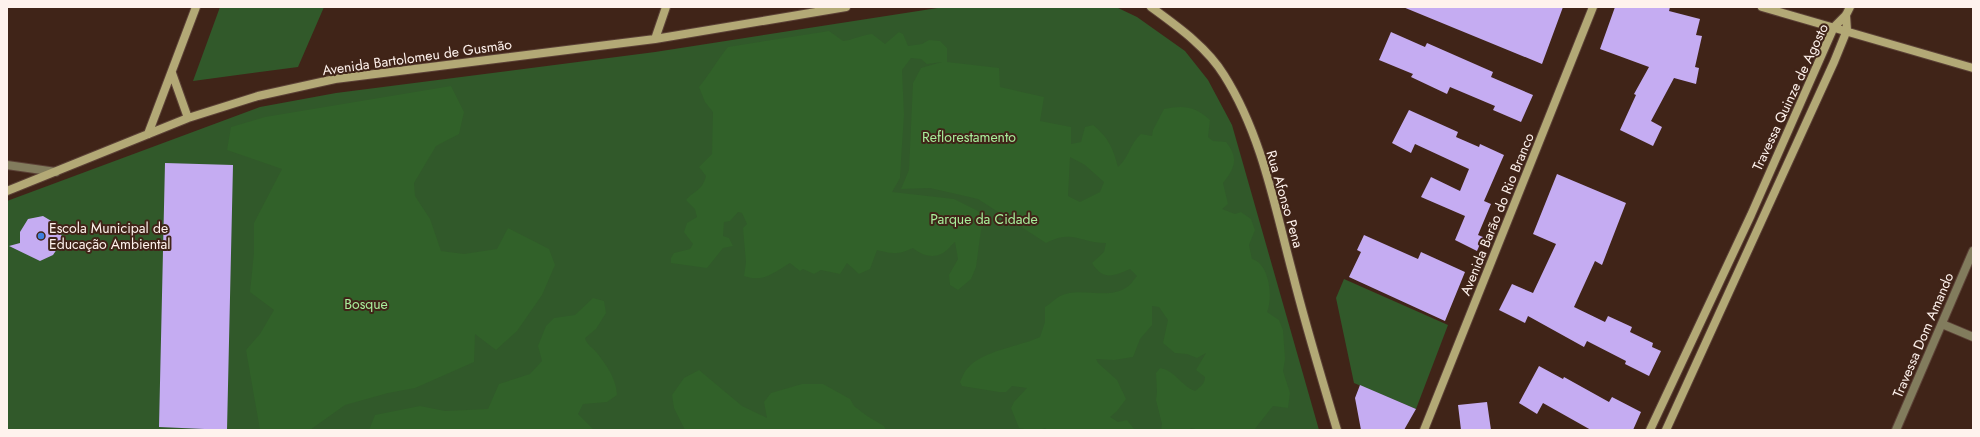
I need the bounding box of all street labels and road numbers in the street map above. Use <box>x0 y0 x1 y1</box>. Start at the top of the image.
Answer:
street label: Travessa Quinze de Agosto <box>1747 20 1833 174</box>
street label: Avenida Bartolomeu de Gusmão <box>321 34 513 80</box>
street label: Avenida Barão do Rio Branco <box>1455 129 1539 298</box>
street label: Rua Afonso Pena <box>1262 148 1308 250</box>
street label: Travessa Dom Amando <box>1888 269 1959 401</box>

